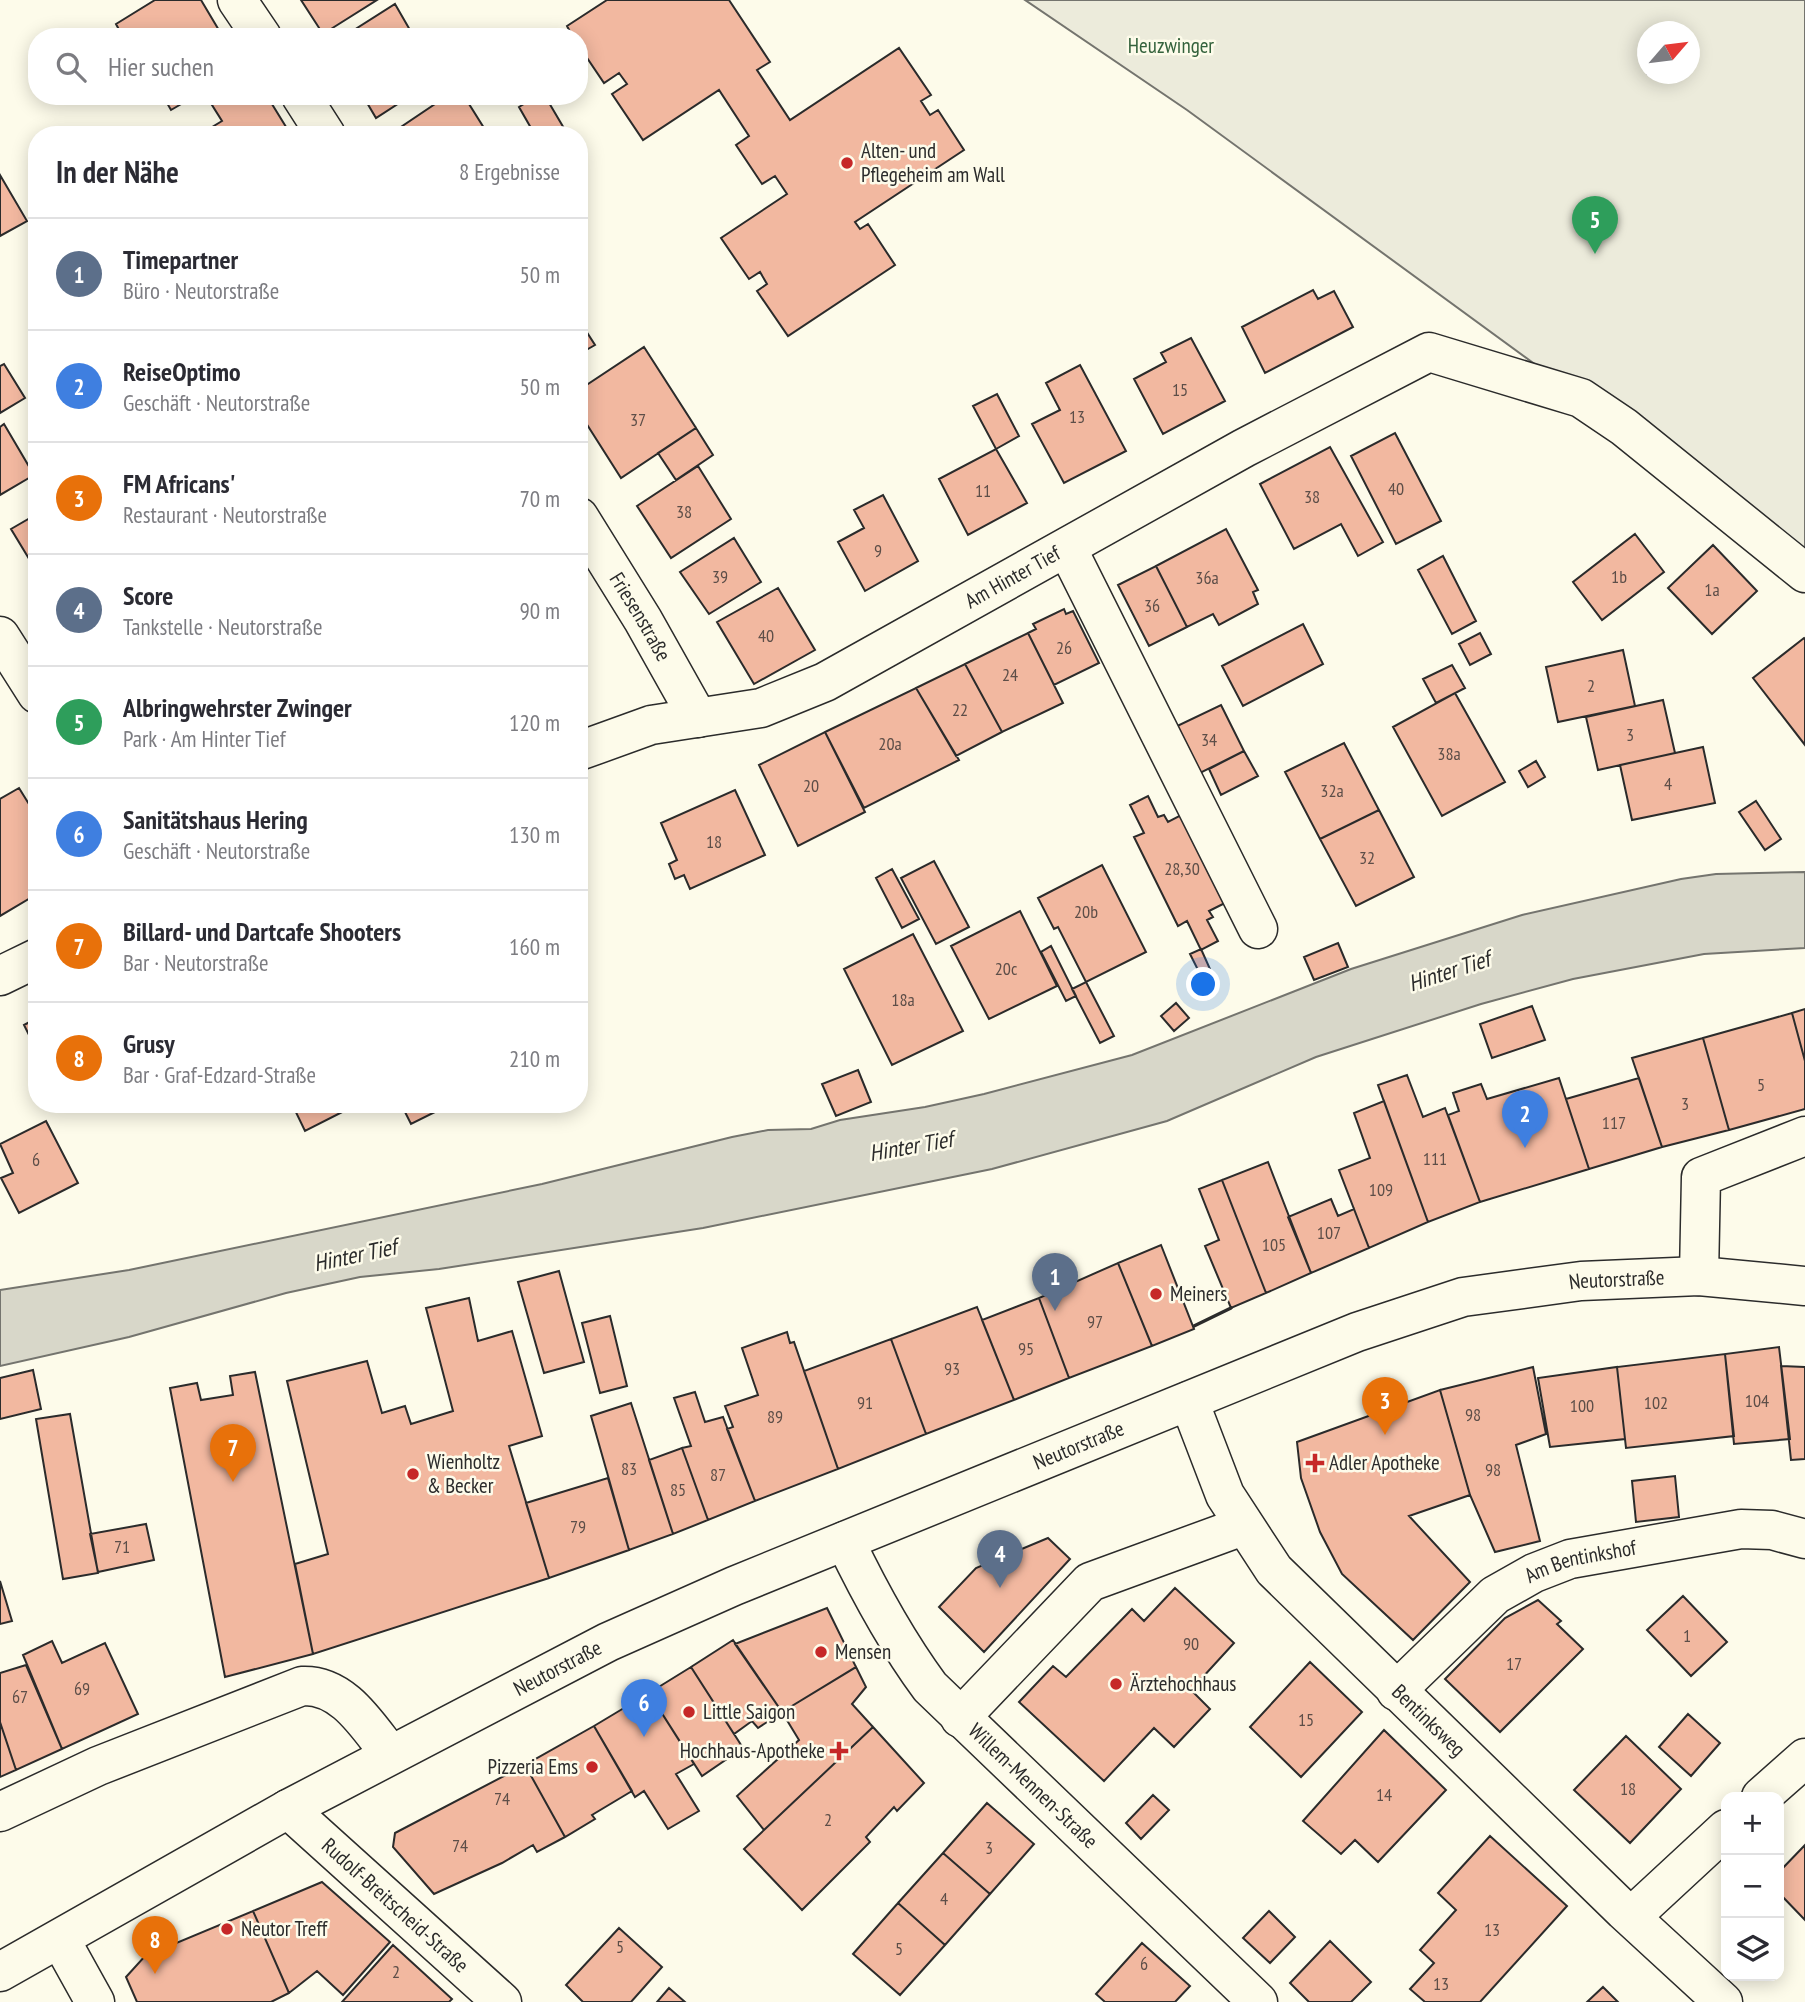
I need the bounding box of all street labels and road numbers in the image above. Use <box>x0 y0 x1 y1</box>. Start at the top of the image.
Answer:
street label: Am Hinter Tief <box>960 539 1066 614</box>
street label: Friesenstraße <box>604 567 677 666</box>
street label: Neutorstraße <box>1567 1263 1665 1296</box>
street label: Neutorstraße <box>1029 1414 1128 1476</box>
street label: Am Bentinkshof <box>1519 1534 1639 1589</box>
street label: Neutorstraße <box>509 1634 606 1702</box>
street label: Bentinksweg <box>1386 1678 1471 1762</box>
street label: Willem-Mennen-Straße <box>963 1717 1104 1854</box>
street label: Rudolf-Breitscheid-Straße <box>316 1832 474 1978</box>

